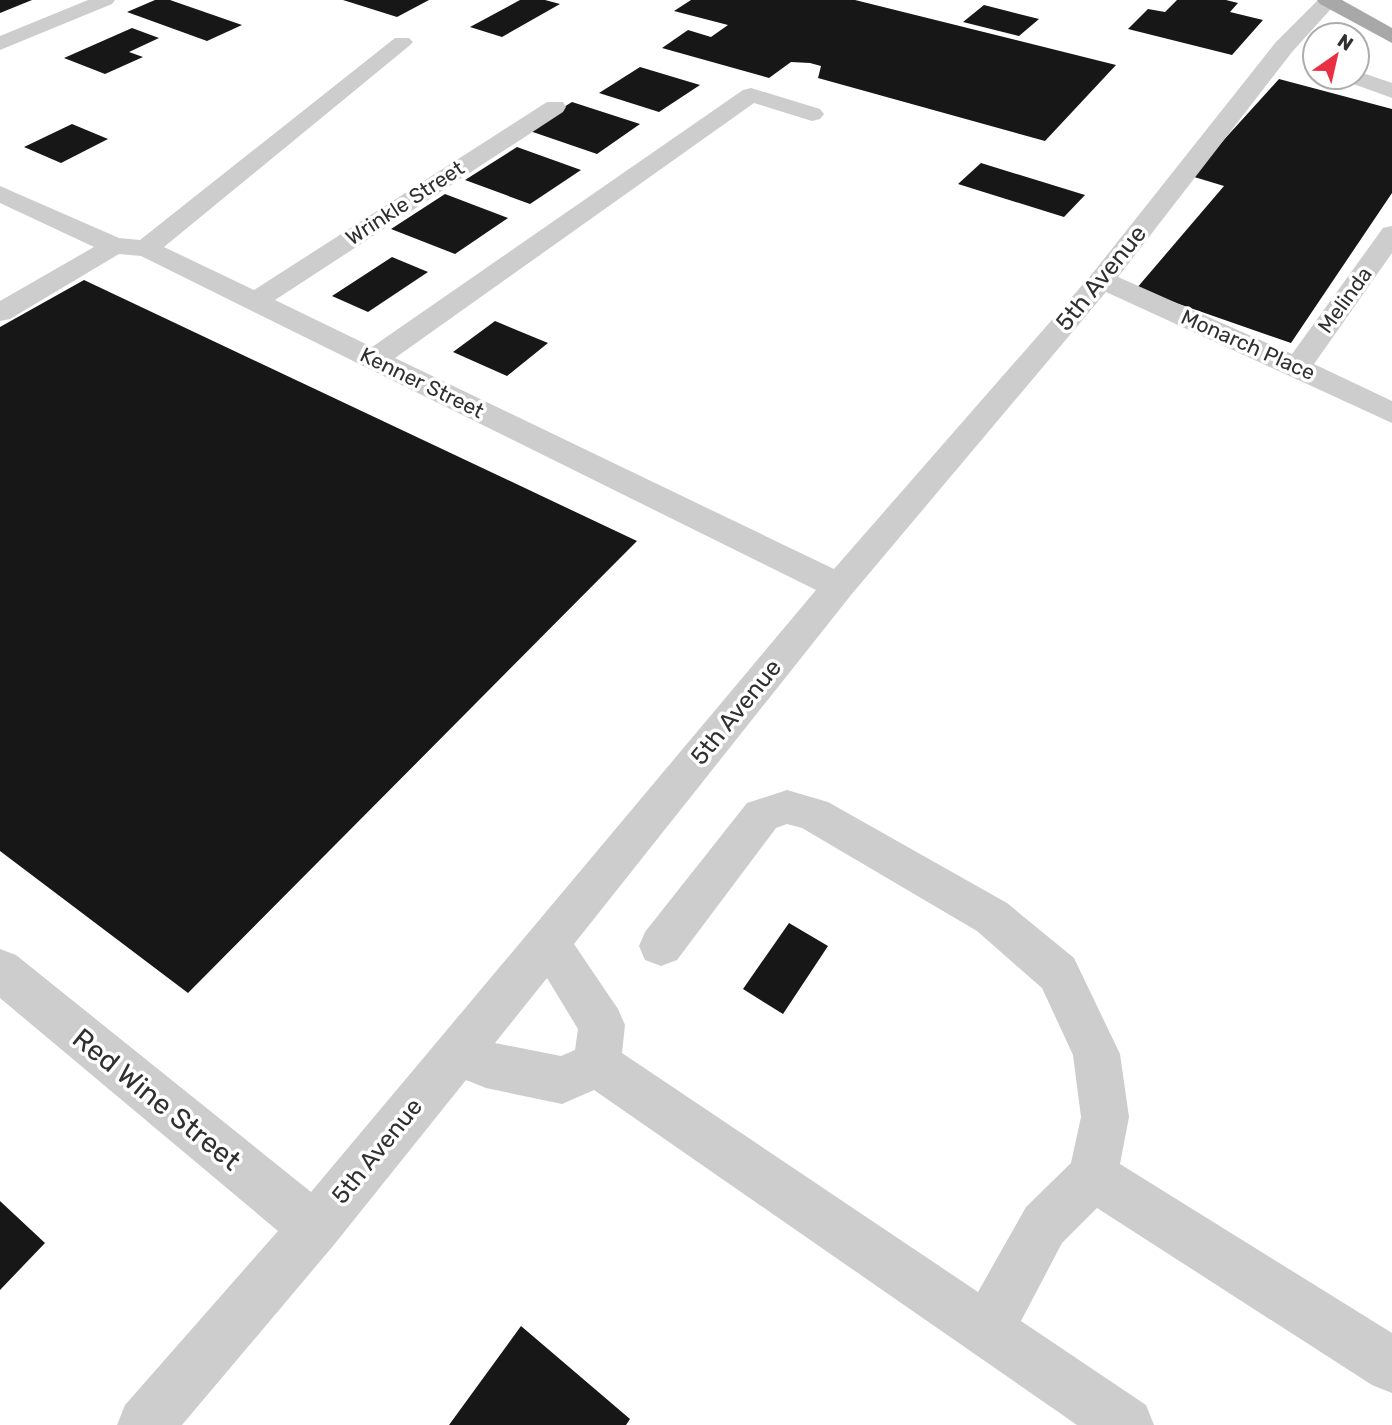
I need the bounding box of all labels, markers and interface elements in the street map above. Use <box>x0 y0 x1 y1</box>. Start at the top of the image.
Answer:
north arrow <box>1301 21 1371 91</box>
text: N <box>1333 29 1357 56</box>
street label: Wrinkle Street <box>341 155 469 250</box>
street label: 5th Avenue <box>1050 220 1152 336</box>
street label: Melinda <box>1312 262 1377 338</box>
street label: Monarch Place <box>1177 304 1319 385</box>
street label: Kenner Street <box>356 342 488 423</box>
street label: 5th Avenue <box>685 654 787 770</box>
street label: Red Wine Street <box>66 1022 247 1177</box>
street label: 5th Avenue <box>326 1093 428 1209</box>

